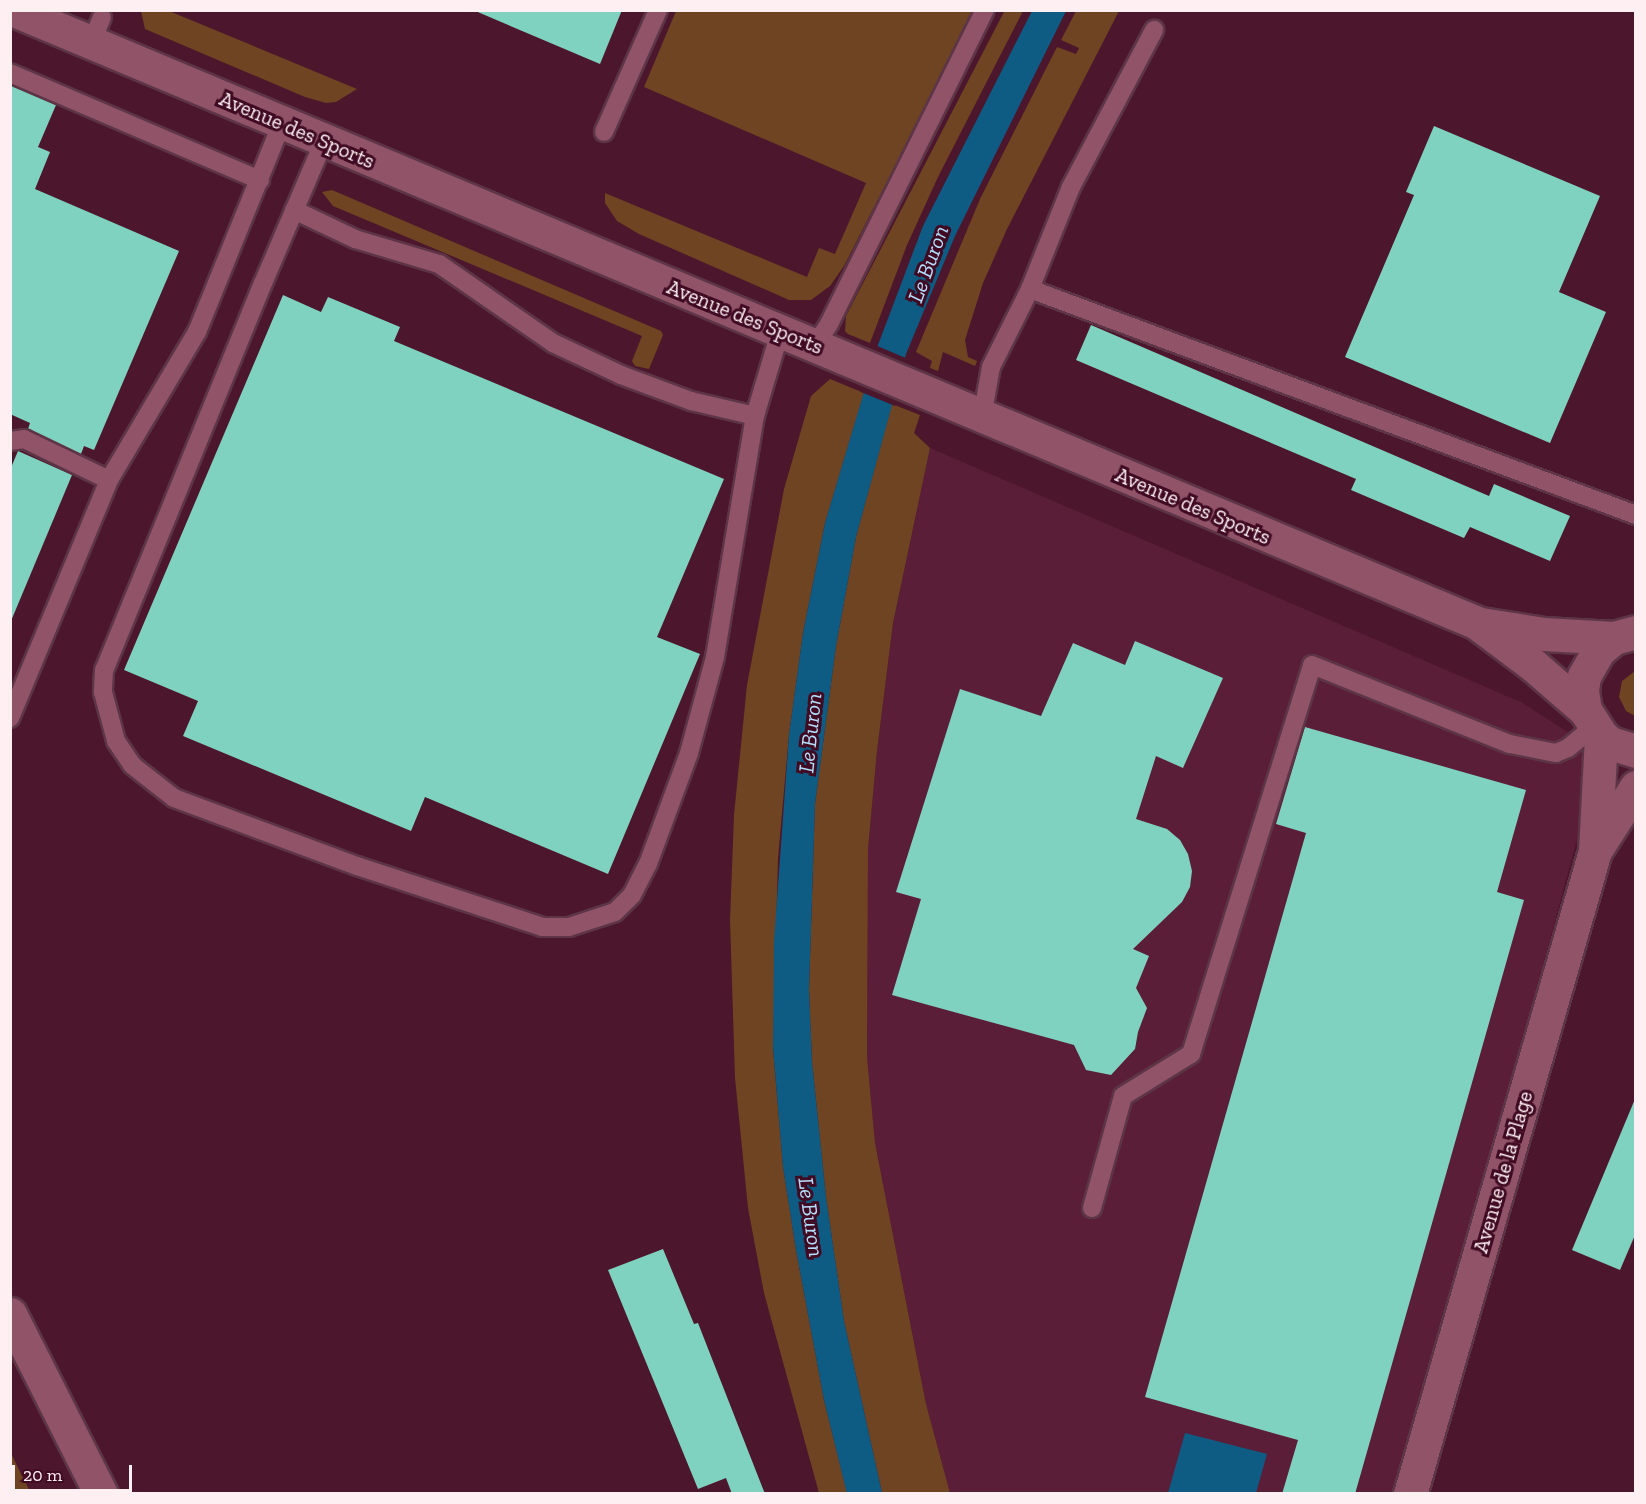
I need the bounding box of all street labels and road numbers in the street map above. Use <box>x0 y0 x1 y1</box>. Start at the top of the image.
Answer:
street label: Avenue des Sports <box>216 86 378 174</box>
street label: Avenue des Sports <box>663 274 827 360</box>
street label: Avenue des Sports <box>1112 462 1274 550</box>
street label: Avenue de la Plage <box>1468 1088 1538 1256</box>

